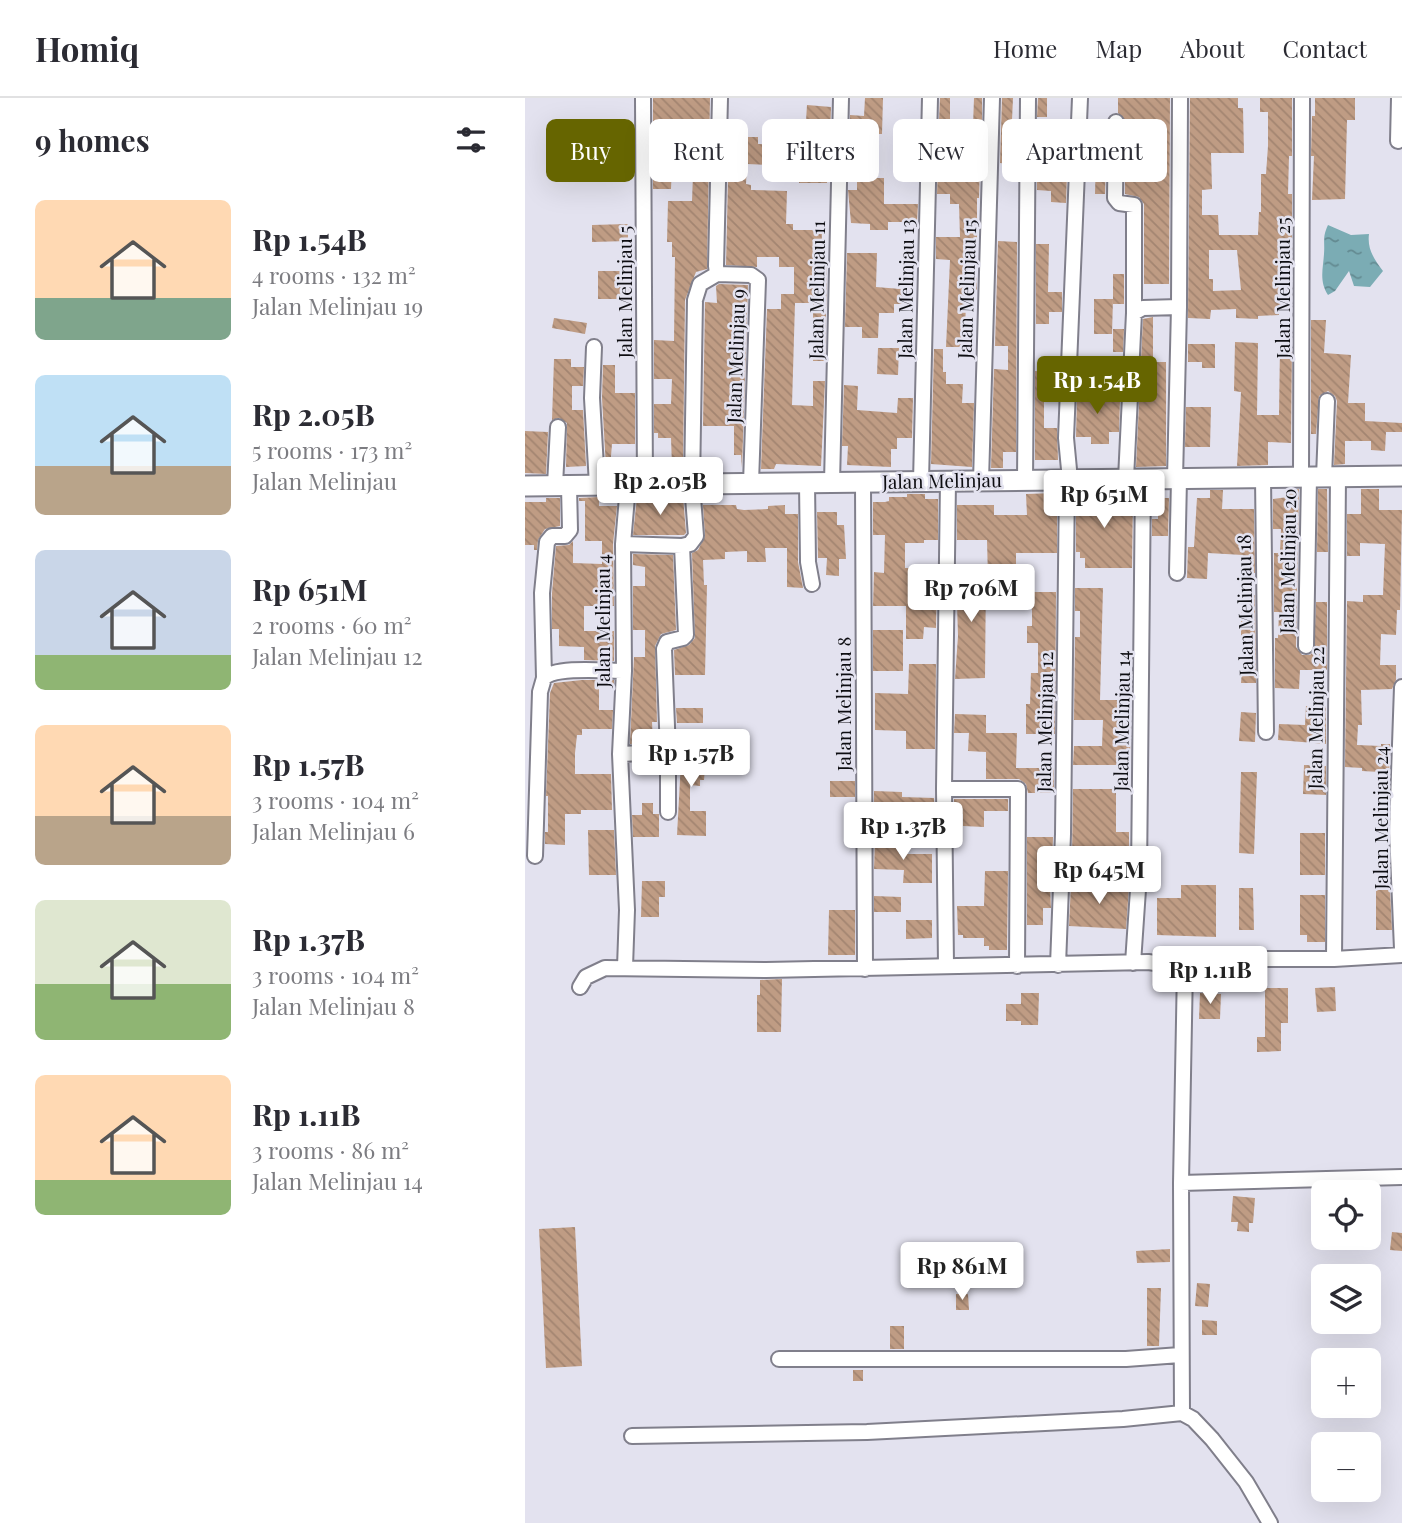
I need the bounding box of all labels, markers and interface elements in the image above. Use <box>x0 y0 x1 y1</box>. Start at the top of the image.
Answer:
text: Homiq <box>35 26 139 70</box>
text: Home <box>993 32 1057 64</box>
text: Map <box>1095 32 1142 64</box>
text: About <box>1180 32 1244 64</box>
text: Contact <box>1282 32 1367 64</box>
chip: Buy <box>546 119 635 182</box>
chip: Rent <box>649 119 748 182</box>
chip: Filters <box>762 119 879 182</box>
chip: New <box>893 119 988 182</box>
chip: Apartment <box>1002 119 1167 182</box>
text: 9 homes <box>35 120 150 160</box>
icon: filters <box>452 121 490 159</box>
street label: Jalan Melinjau 25 <box>1269 217 1295 360</box>
text: Rp 1.54B <box>252 219 367 259</box>
street label: Jalan Melinjau 13 <box>891 219 919 360</box>
street label: Jalan Melinjau 15 <box>951 219 981 360</box>
street label: Jalan Melinjau 11 <box>802 220 830 361</box>
street label: Jalan Melinjau 5 <box>611 226 637 359</box>
icon: home <box>91 228 175 312</box>
text: 4 rooms · 132 m² <box>252 259 416 290</box>
street label: Jalan Melinjau 9 <box>720 288 750 425</box>
text: Jalan Melinjau 19 <box>252 290 423 321</box>
pin: Rp 1.54B <box>1025 356 1169 416</box>
text: Rp 1.54B <box>1053 363 1141 394</box>
text: Rp 2.05B <box>252 394 375 434</box>
icon: home <box>91 403 175 487</box>
text: 5 rooms · 173 m² <box>252 434 412 465</box>
pin: Rp 2.05B <box>588 458 732 517</box>
text: Rp 2.05B <box>613 464 707 495</box>
text: Jalan Melinjau <box>252 465 397 496</box>
street label: Jalan Melinjau <box>881 466 1002 494</box>
pin: Rp 651M <box>1039 470 1169 530</box>
text: Rp 651M <box>1060 477 1148 508</box>
street label: Jalan Melinjau 20 <box>1273 488 1301 635</box>
street label: Jalan Melinjau 18 <box>1230 534 1258 677</box>
street label: Jalan Melinjau 4 <box>589 554 615 689</box>
pin: Rp 706M <box>906 564 1036 624</box>
text: Rp 651M <box>252 569 368 609</box>
text: Rp 706M <box>924 571 1018 602</box>
icon: home <box>91 578 175 662</box>
text: 2 rooms · 60 m² <box>252 609 412 640</box>
street label: Jalan Melinjau 8 <box>830 637 856 772</box>
text: Jalan Melinjau 12 <box>252 640 422 671</box>
street label: Jalan Melinjau 22 <box>1301 646 1329 791</box>
street label: Jalan Melinjau 14 <box>1107 650 1135 793</box>
street label: Jalan Melinjau 12 <box>1030 651 1058 794</box>
pin: Rp 1.57B <box>619 730 763 789</box>
text: Rp 1.57B <box>648 736 734 767</box>
text: Rp 1.57B <box>252 744 365 784</box>
street label: Jalan Melinjau 24 <box>1367 746 1393 891</box>
icon: home <box>91 753 175 837</box>
text: 3 rooms · 104 m² <box>252 784 419 815</box>
pin: Rp 1.37B <box>831 802 975 862</box>
text: Rp 1.37B <box>860 809 946 840</box>
text: Jalan Melinjau 6 <box>252 815 415 846</box>
pin: Rp 645M <box>1034 846 1164 906</box>
text: Rp 645M <box>1053 853 1145 884</box>
text: Rp 1.37B <box>252 919 365 959</box>
icon: home <box>91 928 175 1012</box>
pin: Rp 1.11B <box>1138 946 1282 1006</box>
text: Rp 1.11B <box>1168 953 1252 984</box>
text: 3 rooms · 104 m² <box>252 959 419 990</box>
text: Jalan Melinjau 8 <box>252 990 415 1021</box>
text: Rp 1.11B <box>252 1094 360 1134</box>
icon: home <box>91 1103 175 1187</box>
text: 3 rooms · 86 m² <box>252 1134 409 1165</box>
text: Jalan Melinjau 14 <box>252 1165 423 1196</box>
map controls <box>1311 1180 1381 1502</box>
button: locate <box>1311 1180 1381 1250</box>
pin: Rp 861M <box>897 1242 1027 1302</box>
text: Rp 861M <box>916 1249 1008 1280</box>
button: layers <box>1311 1264 1381 1334</box>
button: + <box>1311 1348 1381 1418</box>
button: − <box>1311 1432 1381 1502</box>

